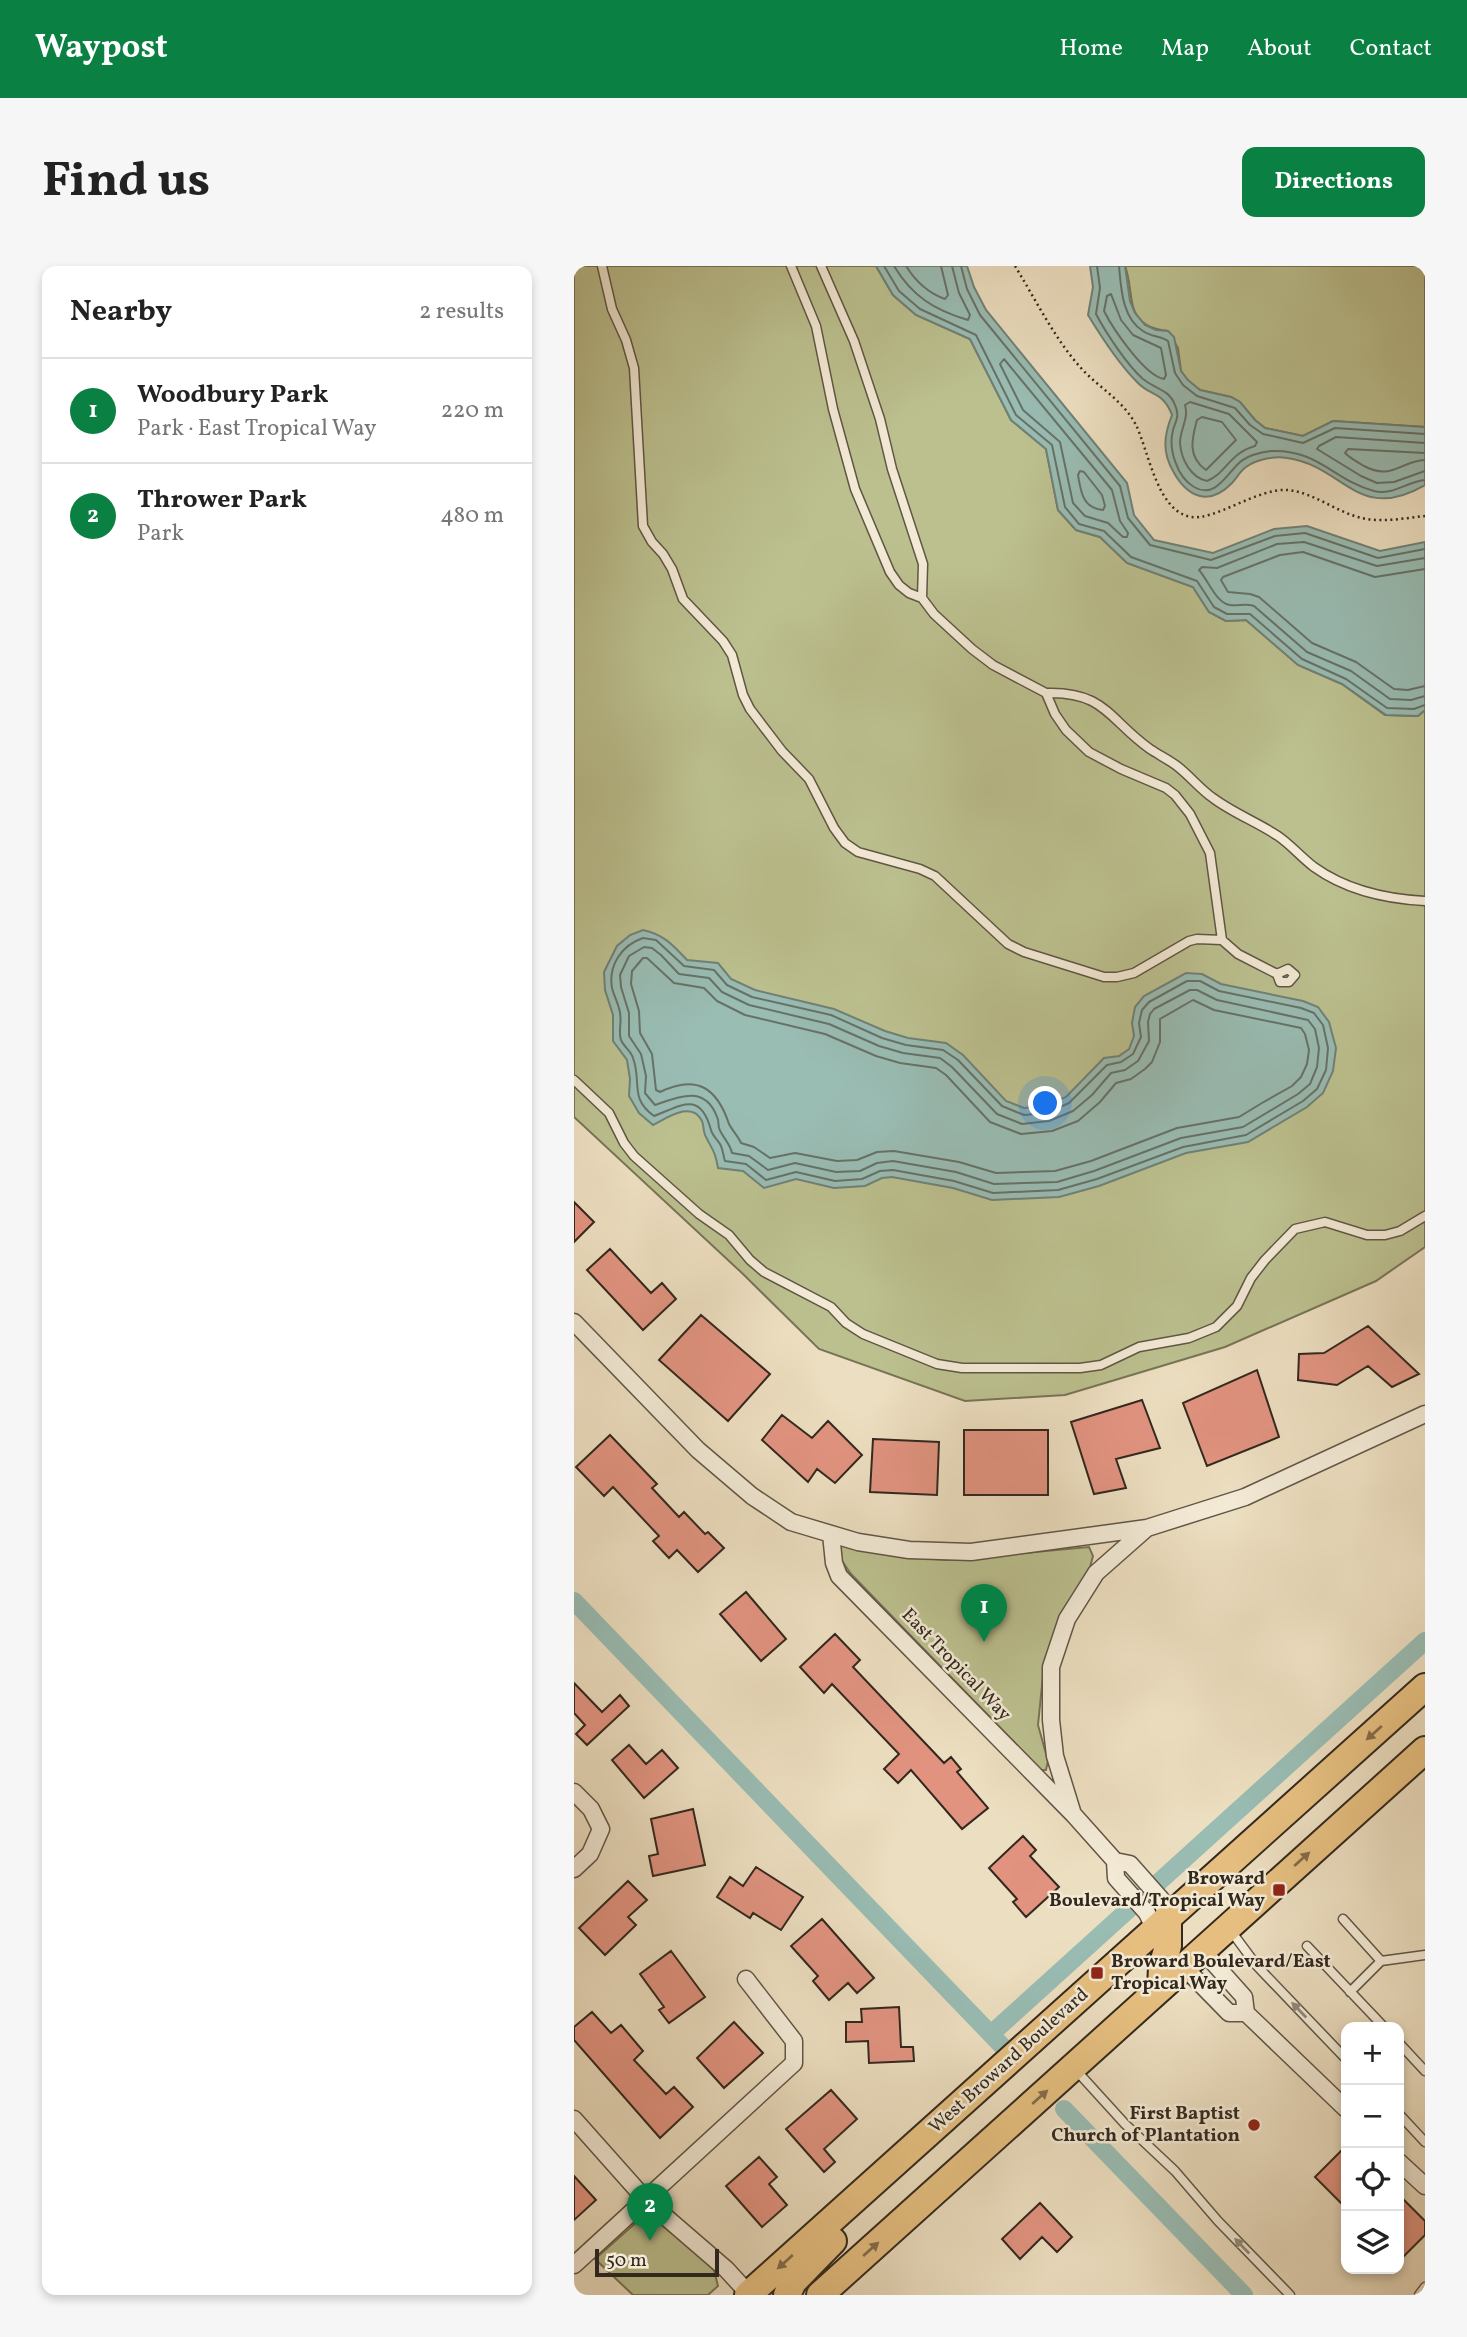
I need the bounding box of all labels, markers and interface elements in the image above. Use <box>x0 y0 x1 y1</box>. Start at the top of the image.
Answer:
text: Waypost <box>35 26 168 72</box>
text: Home <box>1059 32 1123 66</box>
text: Map <box>1161 32 1209 66</box>
text: About <box>1247 32 1312 66</box>
text: Contact <box>1350 32 1432 66</box>
button: Directions <box>1242 147 1425 217</box>
text: Find us <box>42 148 210 217</box>
text: Nearby <box>70 291 172 333</box>
text: 2 results <box>419 296 504 328</box>
text: Woodbury Park <box>137 377 329 413</box>
text: 1 <box>88 395 98 427</box>
text: 220 m <box>441 395 504 427</box>
text: Park · East Tropical Way <box>137 413 377 445</box>
text: Thrower Park <box>137 482 307 518</box>
text: 2 <box>87 500 99 532</box>
text: 480 m <box>440 500 504 532</box>
text: Park <box>137 518 184 550</box>
your location <box>1028 1086 1062 1120</box>
pin: 1 <box>961 1584 1007 1642</box>
street label: East Tropical Way <box>895 1603 1017 1727</box>
one-way arrow <box>1366 1724 1383 1740</box>
one-way arrow <box>1293 1852 1310 1868</box>
place label: Broward Boulevard/Tropical Way <box>1049 1866 1265 1914</box>
marker: Broward Boulevard/Tropical Way <box>1271 1882 1287 1898</box>
place label: Broward Boulevard/East Tropical Way <box>1111 1949 1331 1997</box>
marker: Broward Boulevard/East Tropical Way <box>1089 1965 1105 1981</box>
street label: West Broward Boulevard <box>923 1982 1095 2140</box>
one-way arrow <box>1291 2002 1307 2019</box>
map controls <box>1341 2022 1404 2274</box>
button: + <box>1341 2022 1404 2085</box>
button: − <box>1341 2085 1404 2148</box>
one-way arrow <box>1031 2089 1049 2105</box>
place label: First Baptist Church of Plantation <box>1051 2101 1240 2149</box>
marker: First Baptist Church of Plantation <box>1246 2117 1262 2133</box>
button: locate <box>1341 2148 1404 2211</box>
pin: 2 <box>627 2183 673 2241</box>
button: layers <box>1341 2211 1404 2274</box>
one-way arrow <box>1235 2238 1251 2255</box>
one-way arrow <box>862 2242 879 2258</box>
scale bar <box>595 2246 719 2278</box>
text: 50 m <box>606 2248 647 2274</box>
one-way arrow <box>777 2253 794 2269</box>

